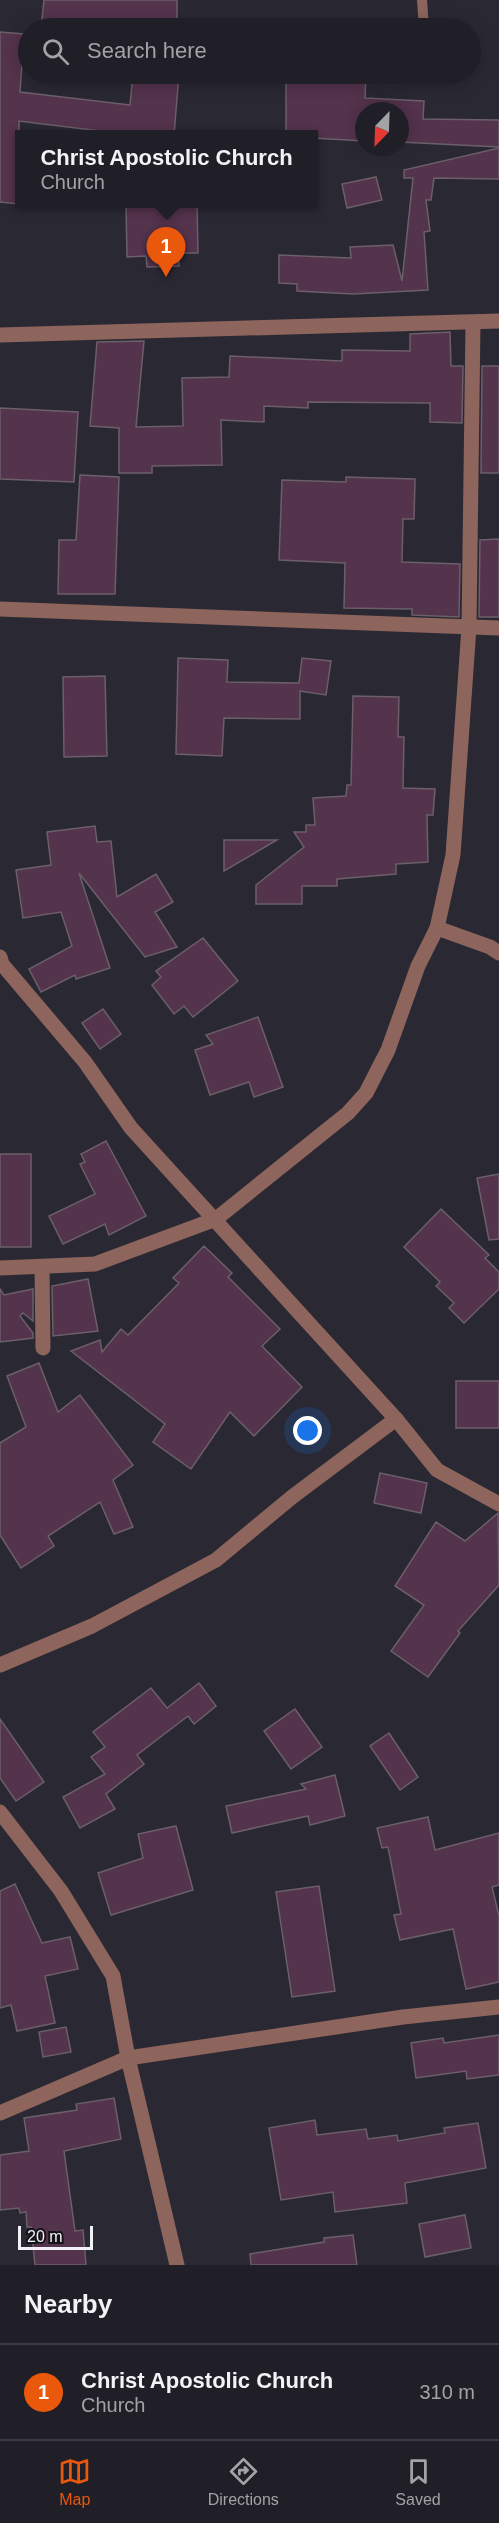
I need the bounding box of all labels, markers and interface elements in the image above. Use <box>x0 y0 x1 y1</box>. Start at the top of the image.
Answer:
search box <box>18 18 481 84</box>
icon: search <box>39 35 72 68</box>
text: Search here <box>87 38 207 63</box>
north arrow <box>355 102 409 156</box>
popup <box>15 130 318 208</box>
text: Christ Apostolic Church <box>40 145 293 170</box>
text: Church <box>40 171 105 193</box>
pin: 1 <box>146 228 186 277</box>
your location <box>293 1416 322 1445</box>
scale bar <box>18 2223 93 2250</box>
text: 20 m <box>27 2228 63 2245</box>
text: Nearby <box>24 2289 112 2319</box>
text: Christ Apostolic Church <box>81 2368 333 2393</box>
text: 1 <box>38 2381 49 2403</box>
text: 310 m <box>419 2381 475 2403</box>
text: Church <box>81 2394 145 2416</box>
tab: Map <box>58 2455 91 2509</box>
tab: Directions <box>208 2455 279 2509</box>
tab: Saved <box>395 2455 441 2509</box>

